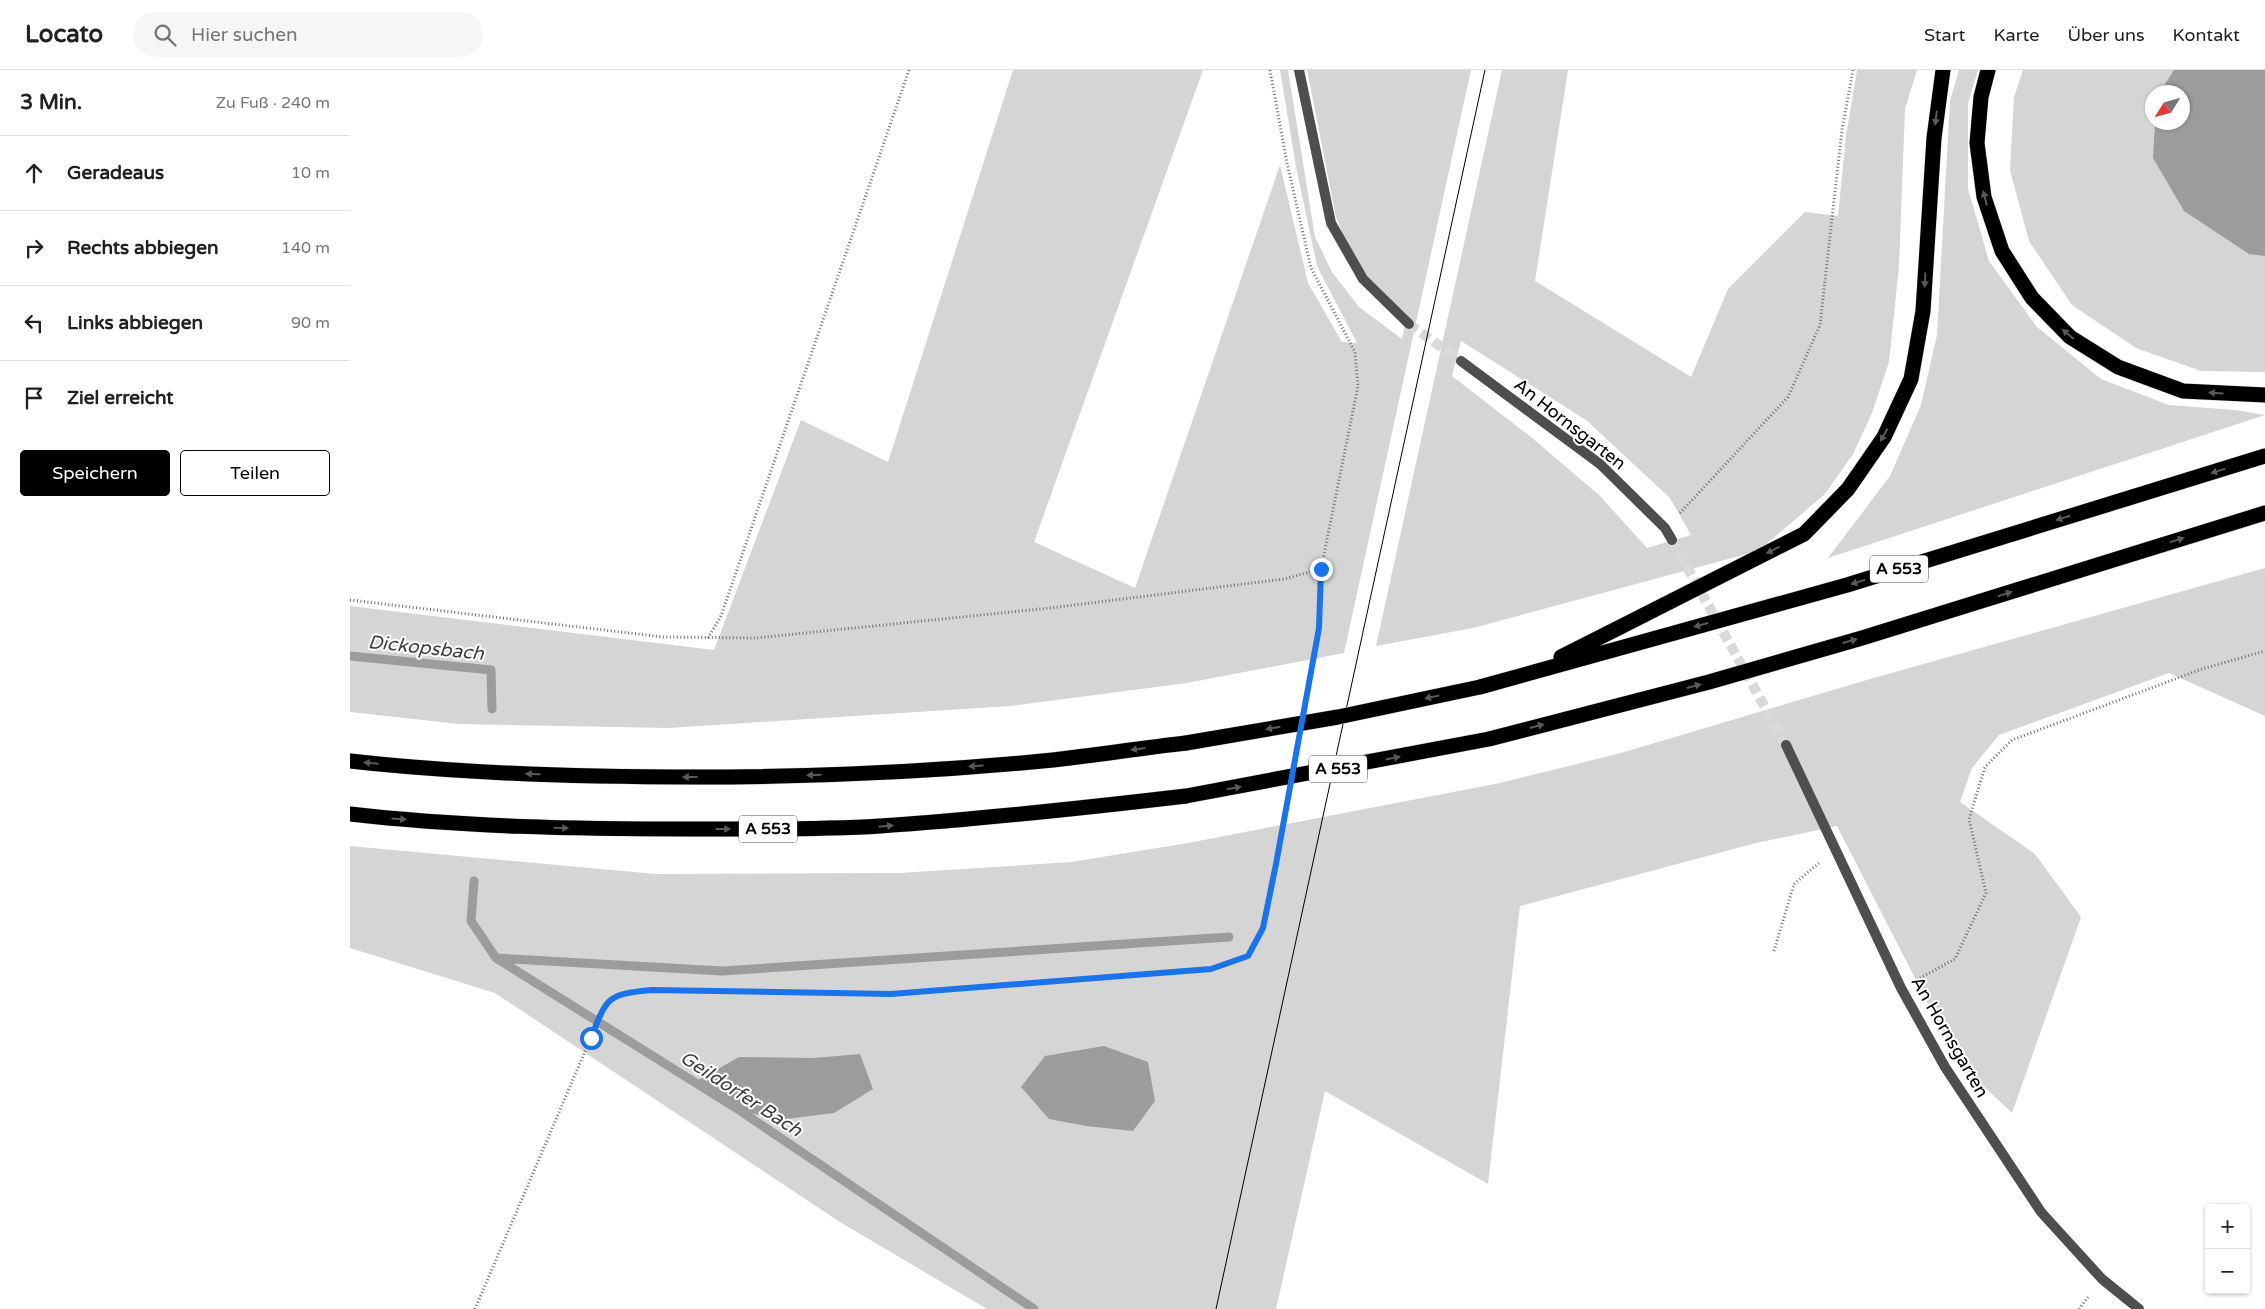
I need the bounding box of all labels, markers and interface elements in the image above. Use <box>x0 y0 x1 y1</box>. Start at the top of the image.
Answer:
search box <box>133 12 483 57</box>
text: Locato <box>25 20 103 49</box>
icon: search <box>151 21 179 49</box>
text: Hier suchen <box>191 24 298 46</box>
text: Start <box>1924 24 1965 46</box>
text: Karte <box>1993 24 2039 46</box>
text: Über uns <box>2067 24 2145 46</box>
text: Kontakt <box>2173 24 2240 46</box>
north arrow <box>2145 85 2190 130</box>
text: 3 Min. <box>20 90 82 115</box>
text: Zu Fuß · 240 m <box>216 93 330 113</box>
one-way arrow <box>1932 110 1940 126</box>
icon: ahead <box>20 159 48 187</box>
text: Geradeaus <box>67 162 164 184</box>
text: 10 m <box>291 163 330 183</box>
one-way arrow <box>1981 190 1989 206</box>
icon: right <box>20 234 48 262</box>
text: Rechts abbiegen <box>67 237 219 259</box>
text: 140 m <box>281 238 330 258</box>
one-way arrow <box>1921 272 1929 288</box>
icon: left <box>20 309 48 337</box>
text: Links abbiegen <box>67 312 203 334</box>
text: 90 m <box>291 313 330 333</box>
one-way arrow <box>2063 328 2075 340</box>
street label: An Hornsgarten <box>1510 373 1630 475</box>
icon: arrive <box>20 384 48 412</box>
text: Ziel erreicht <box>67 387 174 409</box>
one-way arrow <box>2208 389 2224 397</box>
one-way arrow <box>1880 428 1888 443</box>
button: Speichern <box>20 450 170 496</box>
button: Teilen <box>180 450 330 496</box>
one-way arrow <box>2211 467 2226 475</box>
one-way arrow <box>2055 515 2070 523</box>
one-way arrow <box>2170 536 2185 544</box>
one-way arrow <box>1766 546 1780 554</box>
road number: A 553 <box>1870 556 1928 582</box>
route end <box>1310 558 1333 581</box>
one-way arrow <box>1850 578 1865 586</box>
one-way arrow <box>1998 589 2013 597</box>
one-way arrow <box>1694 622 1709 630</box>
water label: Dickopsbach <box>367 631 485 665</box>
one-way arrow <box>1843 637 1858 645</box>
one-way arrow <box>1686 681 1701 689</box>
one-way arrow <box>1424 694 1440 702</box>
one-way arrow <box>1529 722 1544 730</box>
one-way arrow <box>1264 724 1280 732</box>
one-way arrow <box>1130 745 1146 753</box>
one-way arrow <box>1386 754 1401 762</box>
road number: A 553 <box>1309 756 1367 782</box>
one-way arrow <box>363 759 379 767</box>
one-way arrow <box>968 762 984 770</box>
one-way arrow <box>525 770 541 778</box>
one-way arrow <box>806 771 822 779</box>
one-way arrow <box>682 773 698 781</box>
one-way arrow <box>1226 783 1242 791</box>
one-way arrow <box>391 815 407 823</box>
road number: A 553 <box>739 816 797 842</box>
one-way arrow <box>878 821 894 829</box>
one-way arrow <box>553 824 569 832</box>
one-way arrow <box>715 825 731 833</box>
street label: An Hornsgarten <box>1906 973 1994 1101</box>
route start <box>580 1027 603 1050</box>
water label: Geildorfer Bach <box>676 1046 806 1142</box>
map controls <box>2205 1204 2250 1294</box>
button: + <box>2205 1204 2250 1249</box>
button: − <box>2205 1249 2250 1294</box>

